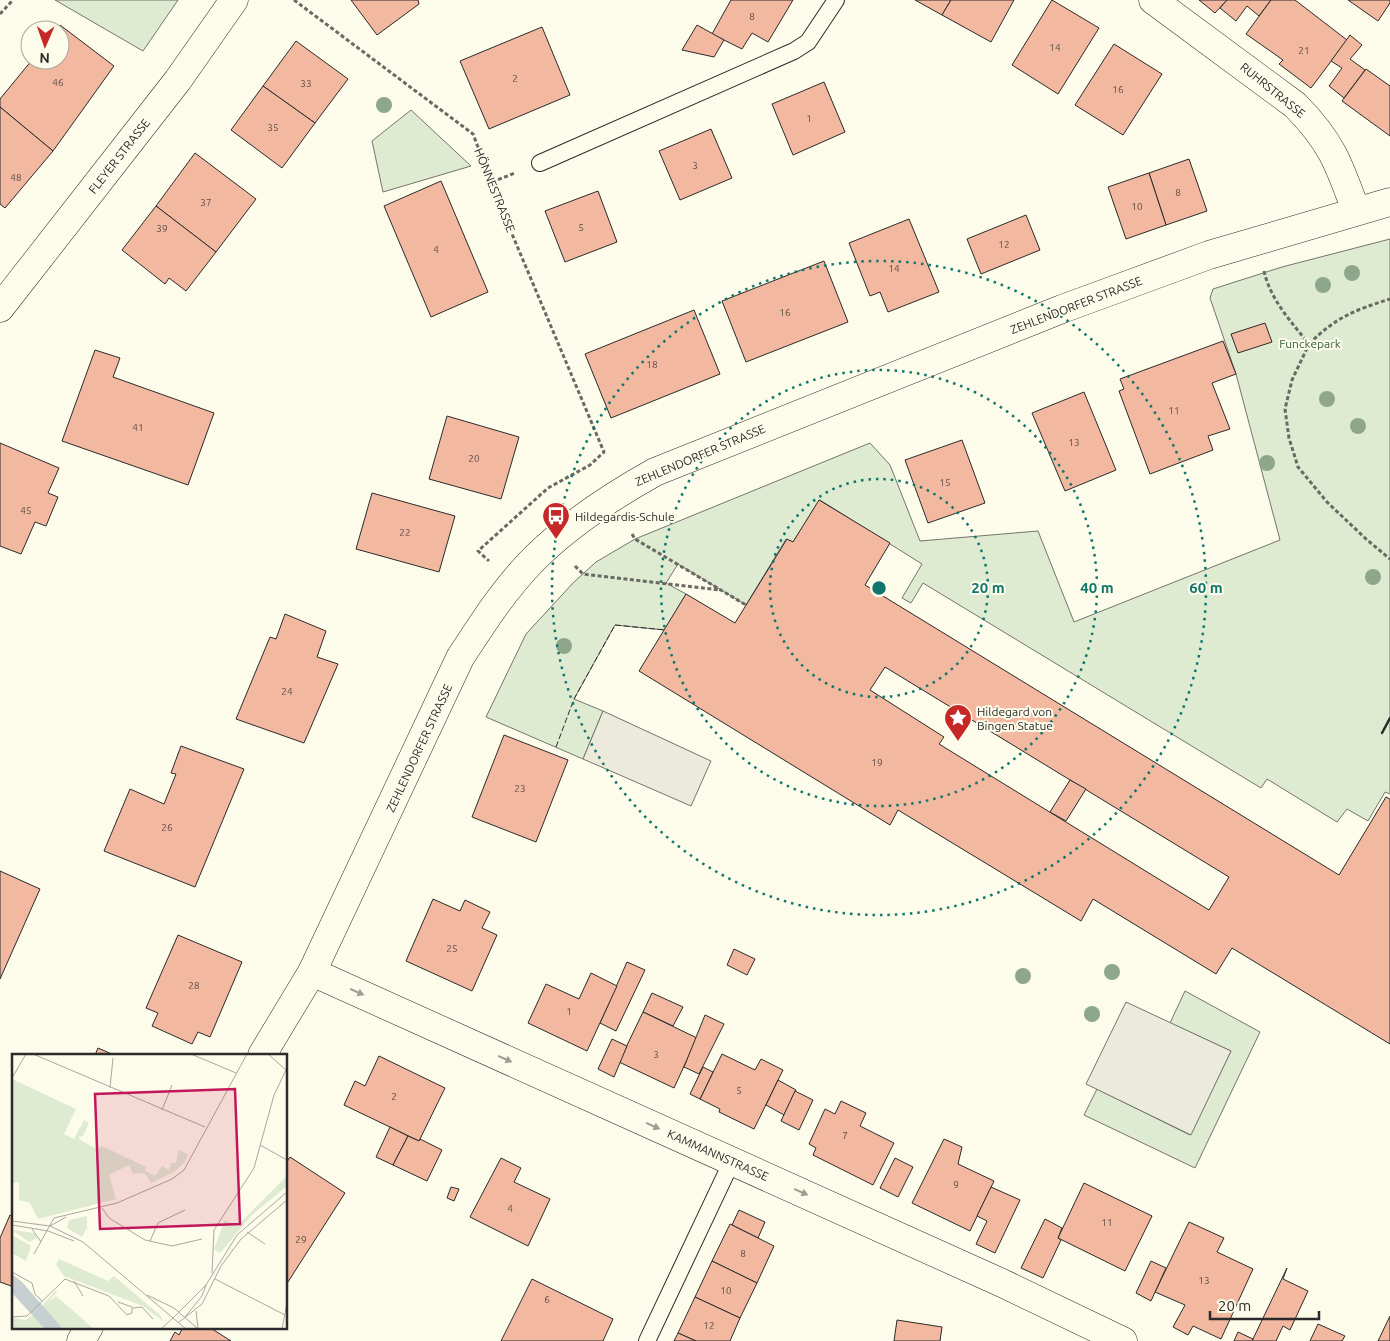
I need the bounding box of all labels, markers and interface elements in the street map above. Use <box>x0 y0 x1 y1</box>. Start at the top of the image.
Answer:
house number: 8 <box>749 11 755 22</box>
north arrow <box>20 20 70 70</box>
house number: 14 <box>1049 42 1061 53</box>
house number: 21 <box>1298 45 1310 56</box>
text: N <box>39 50 50 66</box>
street label: RUHRSTRASSE <box>1238 60 1308 120</box>
house number: 2 <box>512 73 518 84</box>
house number: 46 <box>52 77 64 88</box>
house number: 33 <box>300 78 312 89</box>
house number: 16 <box>1112 84 1124 95</box>
house number: 1 <box>806 113 812 124</box>
street label: FLEYER STRASSE <box>86 116 152 196</box>
house number: 35 <box>267 122 279 133</box>
street label: HÖNNESTRASSE <box>472 146 518 234</box>
house number: 3 <box>692 160 698 171</box>
house number: 48 <box>10 172 22 183</box>
house number: 8 <box>1175 187 1181 198</box>
house number: 37 <box>200 197 212 208</box>
house number: 10 <box>1131 201 1143 212</box>
house number: 5 <box>578 222 584 233</box>
house number: 39 <box>156 223 168 234</box>
house number: 12 <box>998 239 1010 250</box>
house number: 4 <box>433 244 439 255</box>
house number: 14 <box>888 263 900 274</box>
street label: ZEHLENDORFER STRASSE <box>1008 274 1144 336</box>
house number: 16 <box>779 307 791 318</box>
park label: Funckepark <box>1279 337 1341 350</box>
house number: 18 <box>646 359 658 370</box>
house number: 11 <box>1168 405 1180 416</box>
house number: 41 <box>132 422 144 433</box>
street label: ZEHLENDORFER STRASSE <box>633 422 767 488</box>
house number: 13 <box>1068 437 1080 448</box>
house number: 20 <box>468 453 480 464</box>
house number: 15 <box>939 477 951 488</box>
bus stop icon: Hildegardis-Schule <box>541 501 571 540</box>
house number: 45 <box>20 505 32 516</box>
place label: Hildegardis-Schule <box>575 510 675 523</box>
house number: 22 <box>399 527 411 538</box>
centre of rings <box>870 579 888 597</box>
text: 20 m <box>971 579 1005 596</box>
text: 40 m <box>1080 579 1114 596</box>
text: 60 m <box>1189 579 1223 596</box>
street label: ZEHLENDORFER STRASSE <box>384 682 455 814</box>
house number: 24 <box>281 686 293 697</box>
place icon: Hildegard von Bingen Statue <box>943 703 973 742</box>
place label: Hildegard von Bingen Statue <box>977 705 1053 732</box>
house number: 19 <box>871 757 883 768</box>
house number: 23 <box>514 783 526 794</box>
house number: 26 <box>161 822 173 833</box>
house number: 25 <box>446 943 458 954</box>
house number: 28 <box>188 980 200 991</box>
one-way arrow <box>350 988 364 996</box>
house number: 1 <box>566 1006 572 1017</box>
house number: 3 <box>653 1049 659 1060</box>
inset map <box>12 1054 288 1328</box>
one-way arrow <box>498 1055 512 1063</box>
house number: 5 <box>736 1085 742 1096</box>
house number: 2 <box>391 1091 397 1102</box>
one-way arrow <box>646 1122 660 1130</box>
street label: KAMMANNSTRASSE <box>665 1127 771 1183</box>
house number: 7 <box>842 1130 848 1141</box>
house number: 9 <box>953 1179 959 1190</box>
one-way arrow <box>794 1189 808 1197</box>
house number: 4 <box>507 1203 513 1214</box>
house number: 11 <box>1101 1217 1113 1228</box>
house number: 29 <box>295 1234 307 1245</box>
house number: 8 <box>740 1248 746 1259</box>
house number: 13 <box>1198 1275 1210 1286</box>
house number: 10 <box>720 1285 732 1296</box>
scale bar <box>1210 1288 1319 1320</box>
house number: 6 <box>544 1294 550 1305</box>
text: 20 m <box>1218 1297 1251 1314</box>
house number: 12 <box>703 1320 715 1331</box>

